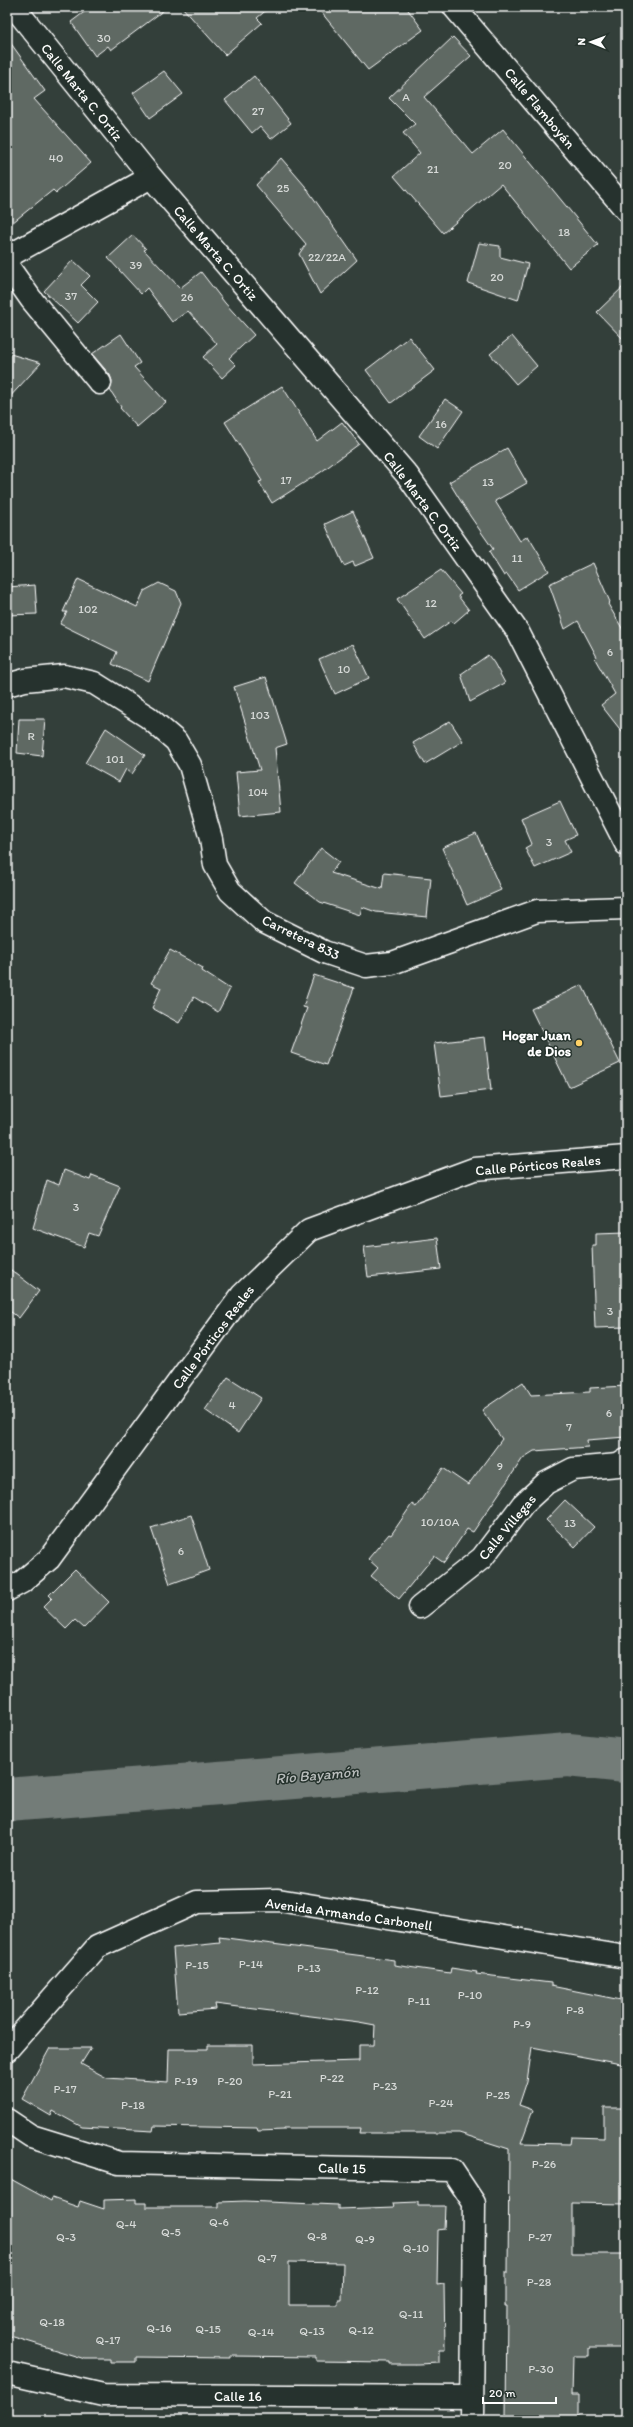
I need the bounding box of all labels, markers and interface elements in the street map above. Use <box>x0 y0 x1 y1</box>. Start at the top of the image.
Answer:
north arrow <box>571 22 611 62</box>
house number: 30 <box>97 31 111 45</box>
text: N <box>575 38 588 46</box>
street label: Calle Marta C. Ortíz <box>37 40 126 145</box>
street label: Calle Flamboyán <box>501 64 578 152</box>
house number: A <box>402 90 410 104</box>
house number: 27 <box>252 104 264 118</box>
house number: 40 <box>49 151 63 165</box>
house number: 20 <box>498 158 512 172</box>
house number: 21 <box>427 162 439 176</box>
house number: 25 <box>277 181 289 195</box>
street label: Calle Marta C. Ortiz <box>170 202 262 305</box>
house number: 18 <box>558 225 570 239</box>
house number: 22/22A <box>308 250 346 264</box>
house number: 39 <box>130 258 142 272</box>
house number: 20 <box>490 270 504 284</box>
house number: 37 <box>65 289 77 303</box>
house number: 26 <box>181 290 193 304</box>
house number: 16 <box>435 417 447 431</box>
street label: Calle Marta C. Ortiz <box>380 448 466 555</box>
house number: 17 <box>280 473 292 487</box>
house number: 13 <box>482 475 495 489</box>
house number: 11 <box>511 551 523 565</box>
house number: 12 <box>425 596 438 610</box>
house number: 102 <box>78 602 98 616</box>
house number: 6 <box>607 645 613 659</box>
house number: 10 <box>338 662 350 676</box>
house number: 103 <box>250 708 270 722</box>
house number: R <box>27 729 35 743</box>
house number: 101 <box>106 752 125 766</box>
house number: 104 <box>248 785 268 799</box>
house number: 3 <box>546 835 553 849</box>
street label: Carretera 833 <box>259 911 343 964</box>
place label: Hogar Juan de Dios <box>502 1027 571 1060</box>
marker: Hogar Juan de Dios <box>574 1038 584 1048</box>
street label: Calle Pórticos Reales <box>475 1152 601 1179</box>
house number: 3 <box>73 1200 80 1214</box>
street label: Calle Pórticos Reales <box>169 1282 258 1393</box>
house number: 3 <box>607 1304 614 1318</box>
house number: 4 <box>228 1398 236 1412</box>
house number: 6 <box>606 1406 612 1420</box>
house number: 7 <box>566 1420 572 1434</box>
house number: 9 <box>497 1459 503 1473</box>
street label: Calle Villegas <box>475 1491 540 1564</box>
house number: 10/10A <box>421 1515 460 1529</box>
house number: 13 <box>564 1516 577 1530</box>
house number: 6 <box>178 1544 184 1558</box>
water label: Río Bayamón <box>274 1762 360 1788</box>
street label: Avenida Armando Carbonell <box>264 1894 434 1935</box>
house number: P-14 <box>239 1957 263 1971</box>
house number: P-15 <box>185 1958 209 1972</box>
house number: P-13 <box>297 1961 321 1975</box>
house number: P-12 <box>355 1983 379 1997</box>
house number: P-10 <box>458 1988 482 2002</box>
house number: P-11 <box>408 1994 431 2008</box>
house number: P-8 <box>566 2003 585 2017</box>
house number: P-9 <box>513 2017 531 2031</box>
house number: P-22 <box>320 2071 345 2085</box>
house number: P-19 <box>174 2074 198 2088</box>
house number: P-20 <box>217 2074 243 2088</box>
house number: P-23 <box>373 2079 398 2093</box>
house number: P-17 <box>53 2082 77 2096</box>
house number: P-21 <box>268 2087 292 2101</box>
house number: P-25 <box>486 2088 510 2102</box>
house number: P-24 <box>428 2096 454 2110</box>
house number: P-18 <box>121 2098 145 2112</box>
house number: P-26 <box>532 2157 556 2171</box>
street label: Calle 15 <box>318 2160 366 2177</box>
house number: Q-6 <box>209 2215 229 2229</box>
house number: Q-4 <box>116 2217 136 2231</box>
house number: Q-5 <box>161 2225 181 2239</box>
house number: Q-8 <box>307 2229 327 2243</box>
house number: Q-3 <box>56 2230 76 2244</box>
house number: P-27 <box>528 2230 552 2244</box>
house number: Q-9 <box>355 2232 375 2246</box>
house number: Q-10 <box>403 2241 429 2255</box>
house number: Q-7 <box>257 2251 277 2265</box>
house number: P-28 <box>527 2275 552 2289</box>
house number: Q-11 <box>399 2307 424 2321</box>
house number: Q-18 <box>39 2315 65 2329</box>
house number: Q-16 <box>146 2321 172 2335</box>
house number: Q-15 <box>195 2322 221 2336</box>
house number: Q-12 <box>348 2323 374 2337</box>
house number: Q-13 <box>299 2324 325 2338</box>
house number: Q-14 <box>248 2325 274 2339</box>
house number: Q-17 <box>95 2333 121 2347</box>
house number: P-30 <box>528 2362 554 2376</box>
scale bar <box>483 2379 556 2405</box>
text: 20 m <box>489 2386 516 2400</box>
street label: Calle 16 <box>214 2388 262 2405</box>

